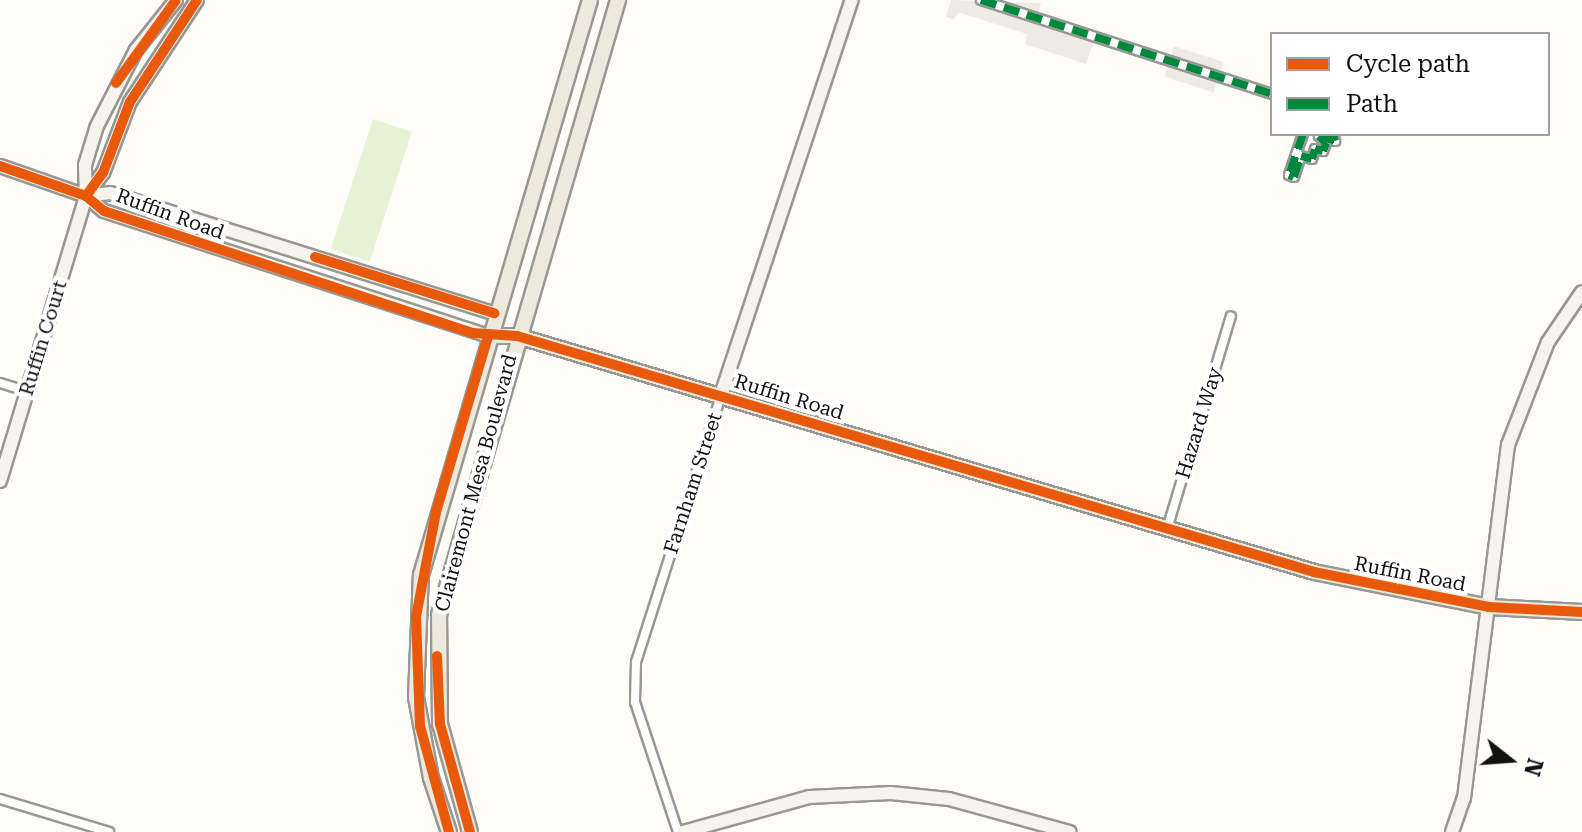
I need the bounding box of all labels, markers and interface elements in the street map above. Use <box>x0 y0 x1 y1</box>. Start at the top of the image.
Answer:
legend <box>1270 32 1550 136</box>
text: Cycle path <box>1346 50 1470 78</box>
text: Path <box>1346 90 1398 118</box>
street label: Ruffin Road <box>113 183 227 245</box>
street label: Ruffin Court <box>14 278 72 398</box>
street label: Clairemont Mesa Boulevard <box>430 351 522 615</box>
street label: Hazard Way <box>1171 364 1227 482</box>
street label: Ruffin Road <box>731 369 847 425</box>
street label: Farnham Street <box>659 409 727 557</box>
street label: Ruffin Road <box>1352 551 1468 597</box>
north arrow <box>1470 720 1550 800</box>
text: N <box>1519 755 1548 779</box>

